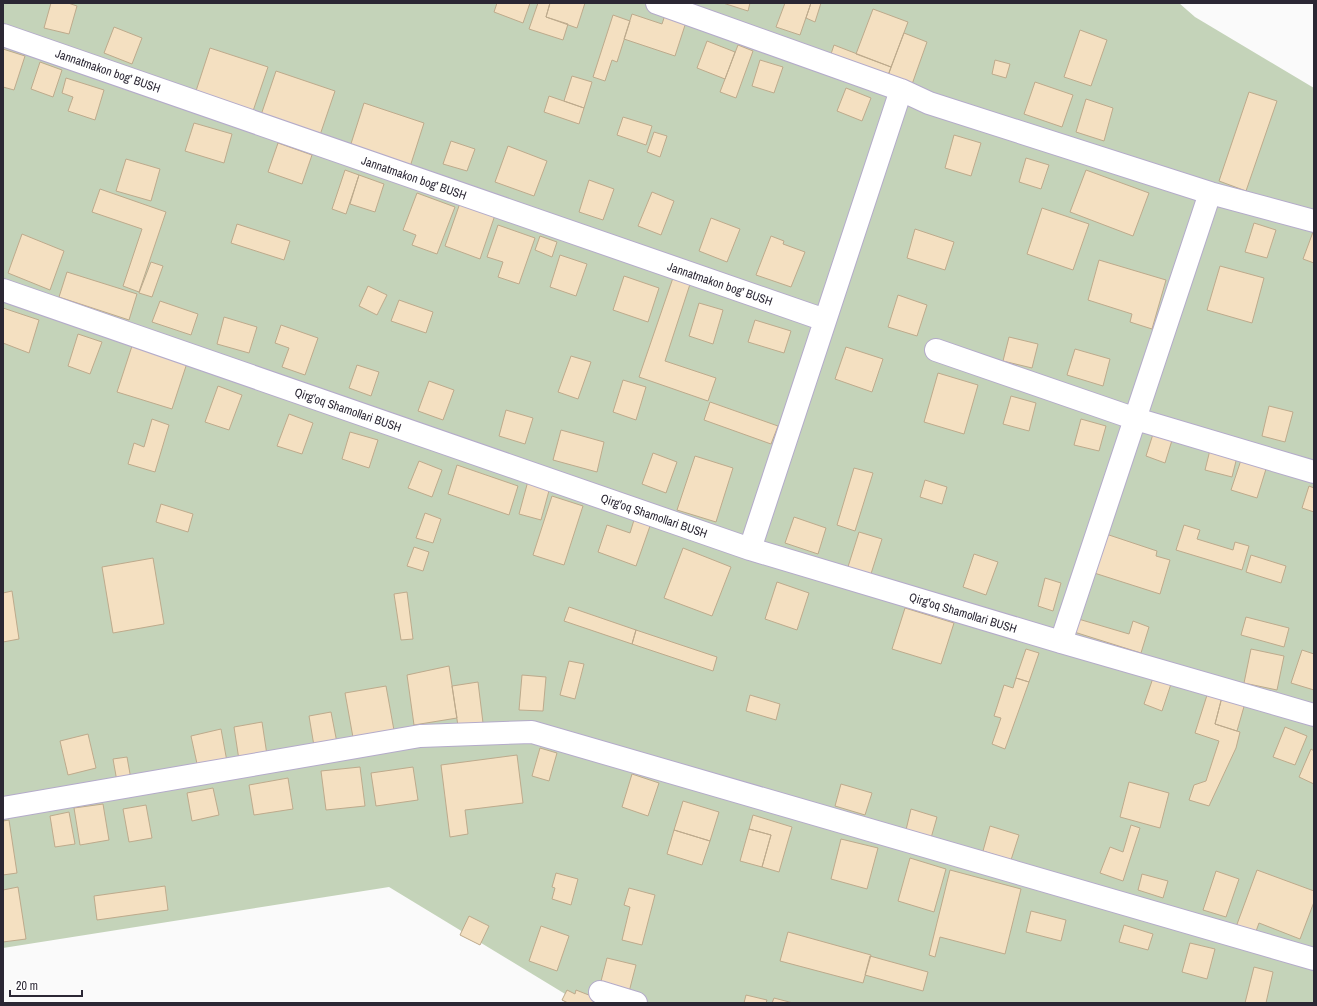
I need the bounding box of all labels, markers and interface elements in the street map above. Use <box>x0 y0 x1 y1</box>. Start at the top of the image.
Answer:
street label: Jannatmakon bog' BUSH <box>53 45 163 97</box>
street label: Jannatmakon bog' BUSH <box>359 152 469 204</box>
street label: Jannatmakon bog' BUSH <box>665 258 775 310</box>
street label: Qirg'oq Shamollari BUSH <box>293 384 403 436</box>
street label: Qirg'oq Shamollari BUSH <box>599 490 709 542</box>
street label: Qirg'oq Shamollari BUSH <box>907 589 1019 637</box>
scale bar <box>10 972 82 998</box>
text: 20 m <box>16 978 38 994</box>

